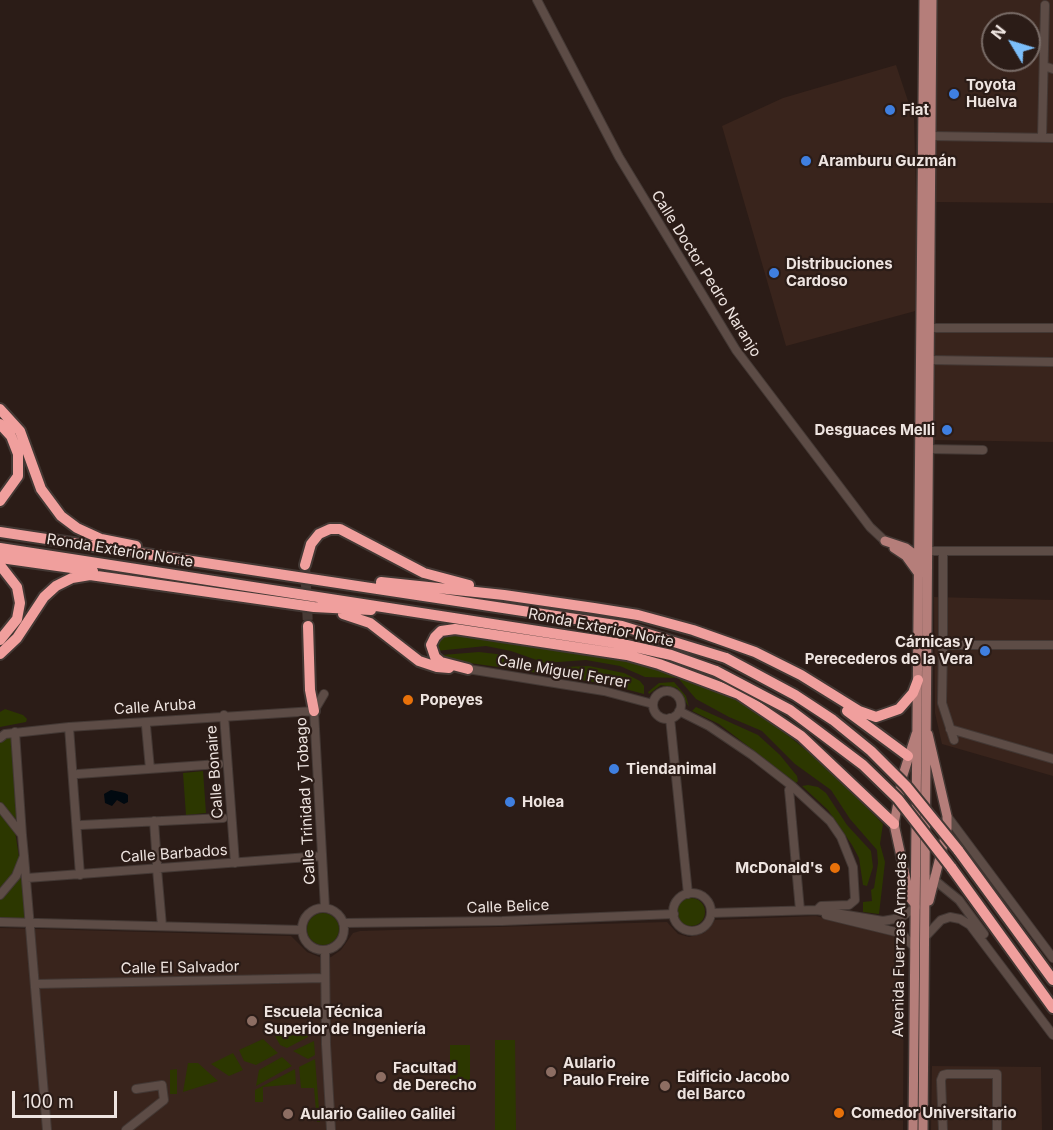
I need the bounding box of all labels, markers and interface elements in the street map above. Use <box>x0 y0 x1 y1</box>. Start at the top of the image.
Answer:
north arrow <box>981 12 1041 72</box>
text: N <box>987 21 1010 43</box>
place label: Toyota Huelva <box>966 76 1017 111</box>
marker: Toyota Huelva <box>947 87 961 101</box>
place label: Fiat <box>902 101 929 119</box>
marker: Fiat <box>883 103 897 117</box>
place label: Aramburu Guzmán <box>818 152 956 170</box>
marker: Aramburu Guzmán <box>799 154 813 168</box>
street label: Calle Doctor Pedro Naranjo <box>647 187 765 361</box>
place label: Distribuciones Cardoso <box>786 255 893 290</box>
marker: Distribuciones Cardoso <box>767 266 781 280</box>
place label: Desguaces Melli <box>814 421 935 439</box>
marker: Desguaces Melli <box>940 423 954 437</box>
street label: Ronda Exterior Norte <box>45 531 195 571</box>
street label: Ronda Exterior Norte <box>527 605 675 651</box>
place label: Cárnicas y Perecederos de la Vera <box>805 633 973 668</box>
marker: Cárnicas y Perecederos de la Vera <box>978 644 992 658</box>
street label: Calle Miguel Ferrer <box>495 651 631 693</box>
place label: Popeyes <box>420 691 483 709</box>
marker: Popeyes <box>401 693 415 707</box>
street label: Calle Aruba <box>113 695 197 719</box>
street label: Calle Trinidad y Tobago <box>293 717 319 885</box>
street label: Calle Bonaire <box>203 725 227 819</box>
place label: Tiendanimal <box>626 760 716 778</box>
marker: Tiendanimal <box>607 762 621 776</box>
place label: Holea <box>522 793 564 811</box>
marker: Holea <box>503 795 517 809</box>
street label: Calle Barbados <box>120 841 228 867</box>
street label: Avenida Fuerzas Armadas <box>889 853 911 1037</box>
place label: McDonald's <box>735 859 823 877</box>
marker: McDonald's <box>828 861 842 875</box>
street label: Calle Belice <box>466 897 550 917</box>
street label: Calle El Salvador <box>120 958 240 978</box>
place label: Escuela Técnica Superior de Ingeniería <box>264 1003 426 1038</box>
marker: Escuela Técnica Superior de Ingeniería <box>245 1014 259 1028</box>
place label: Aulario Paulo Freire <box>563 1054 649 1089</box>
place label: Facultad de Derecho <box>393 1059 477 1094</box>
marker: Aulario Paulo Freire <box>544 1065 558 1079</box>
place label: Edificio Jacobo del Barco <box>677 1068 790 1103</box>
marker: Facultad de Derecho <box>374 1070 388 1084</box>
scale bar <box>15 1079 120 1117</box>
marker: Edificio Jacobo del Barco <box>658 1079 672 1093</box>
text: 100 m <box>23 1091 74 1112</box>
place label: Comedor Universitario <box>851 1104 1017 1122</box>
place label: Aulario Galileo Galilei <box>300 1105 455 1123</box>
marker: Comedor Universitario <box>832 1106 846 1120</box>
marker: Aulario Galileo Galilei <box>281 1107 295 1121</box>

